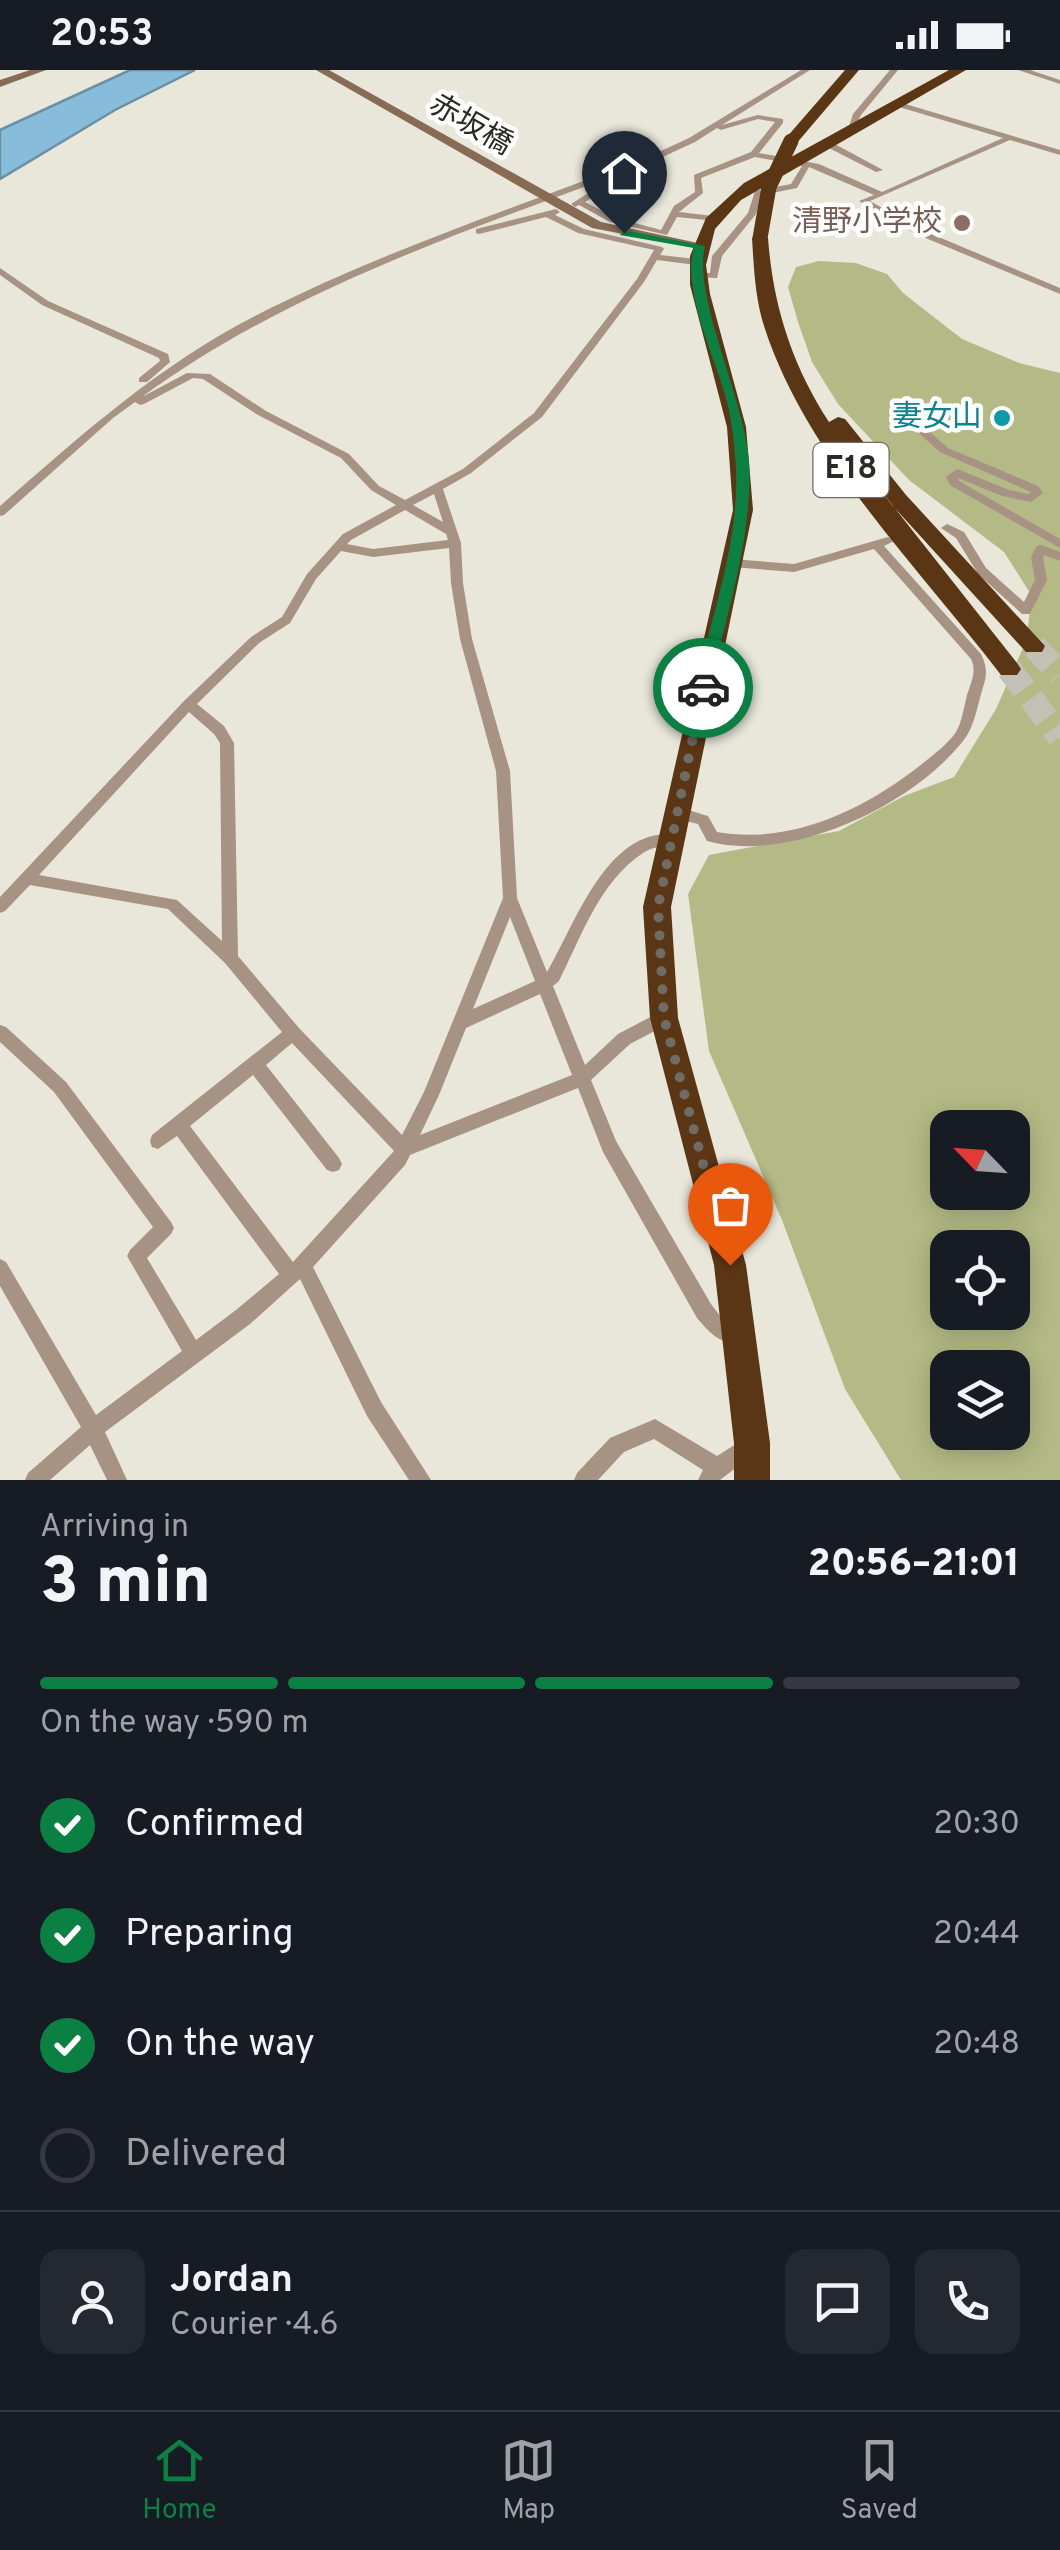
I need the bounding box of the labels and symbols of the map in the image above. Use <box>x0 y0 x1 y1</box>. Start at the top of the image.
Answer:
street label: 赤坂橋 <box>422 87 518 165</box>
pin <box>582 131 667 234</box>
place label: 清野小学校 <box>792 205 942 242</box>
marker: 清野小学校 <box>951 212 973 234</box>
place label: 妻女山 <box>892 400 982 437</box>
marker: 妻女山 <box>991 407 1013 429</box>
road number: E18 <box>814 443 888 497</box>
courier <box>653 638 753 738</box>
north arrow <box>930 1110 1030 1210</box>
pin <box>688 1163 773 1266</box>

